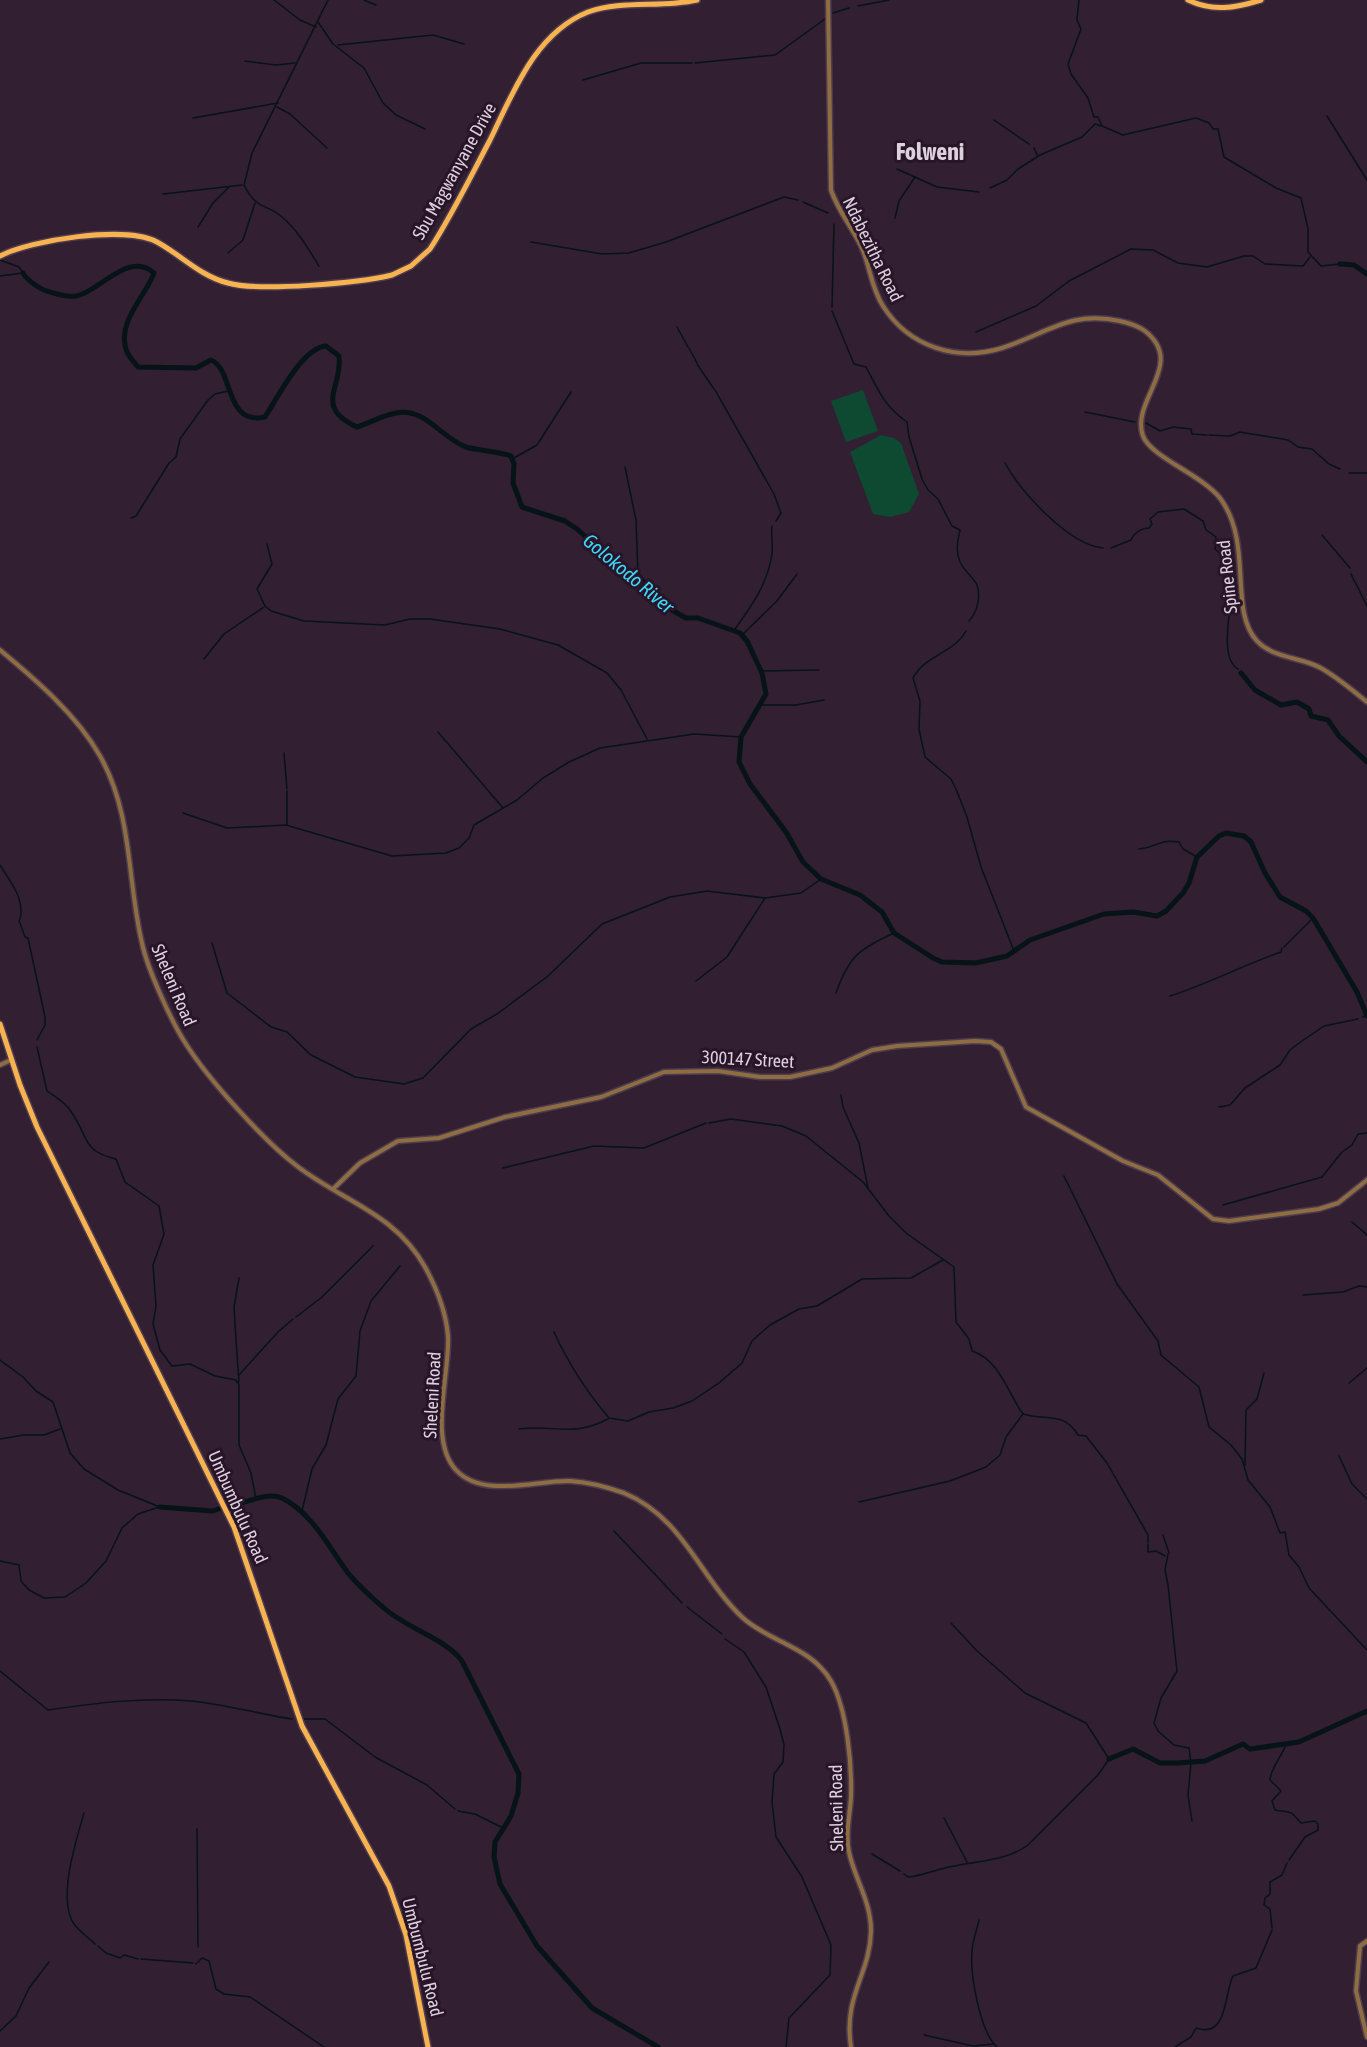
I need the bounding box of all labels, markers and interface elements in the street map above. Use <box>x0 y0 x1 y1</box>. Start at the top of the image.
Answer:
street label: Sbu Magwanyane Drive <box>408 99 500 243</box>
district label: Folweni <box>896 138 964 165</box>
street label: Ndabezitha Road <box>839 193 907 305</box>
water label: Golokodo River <box>579 528 680 618</box>
street label: Spine Road <box>1213 539 1241 615</box>
street label: Sheleni Road <box>147 941 201 1029</box>
street label: 300147 Street <box>701 1046 795 1072</box>
street label: Sheleni Road <box>419 1351 445 1439</box>
street label: Umbumbulu Road <box>204 1447 272 1567</box>
street label: Sheleni Road <box>825 1764 847 1852</box>
street label: Umbumbulu Road <box>398 1896 448 2018</box>

